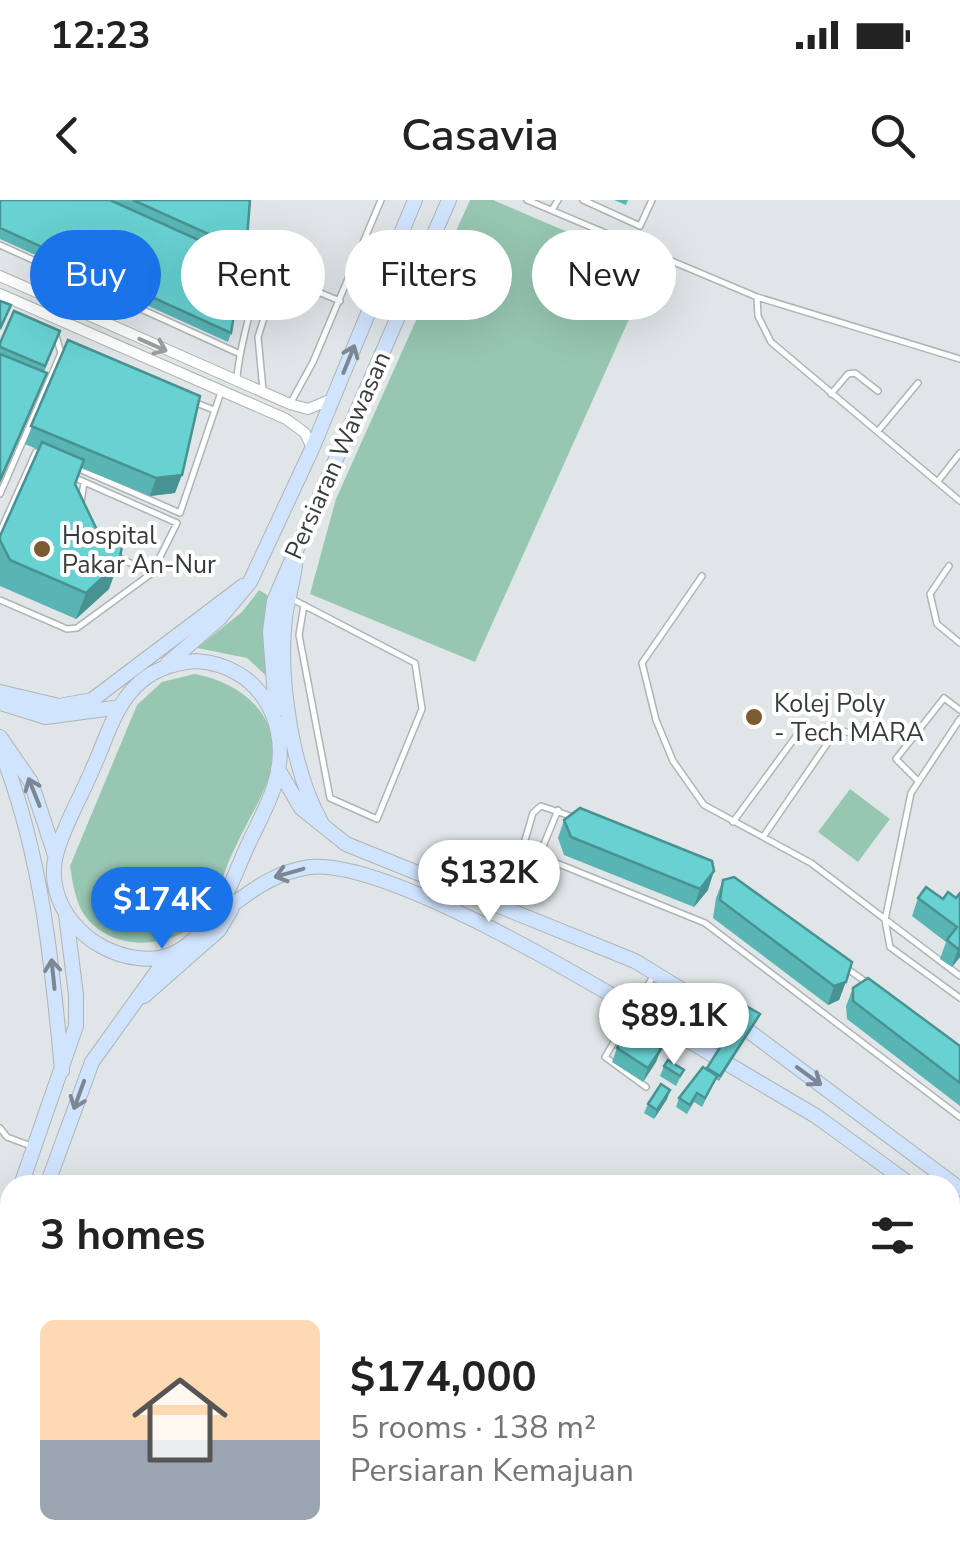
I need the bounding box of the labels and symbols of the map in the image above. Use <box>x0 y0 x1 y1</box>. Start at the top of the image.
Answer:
one-way arrow <box>137 337 168 355</box>
one-way arrow <box>341 344 359 374</box>
street label: Persiaran Wawasan <box>277 346 399 565</box>
place label: Hospital Pakar An-Nur <box>62 519 216 582</box>
marker: Hospital Pakar An-Nur <box>31 538 53 560</box>
place label: Kolej Poly - Tech MARA <box>774 687 924 750</box>
marker: Kolej Poly - Tech MARA <box>743 706 765 728</box>
one-way arrow <box>24 778 42 808</box>
pin: $132K <box>419 840 559 925</box>
one-way arrow <box>274 864 305 883</box>
pin: $174K <box>92 867 232 952</box>
one-way arrow <box>43 958 62 990</box>
pin: $89.1K <box>593 983 755 1068</box>
one-way arrow <box>795 1065 822 1086</box>
one-way arrow <box>69 1079 87 1110</box>

